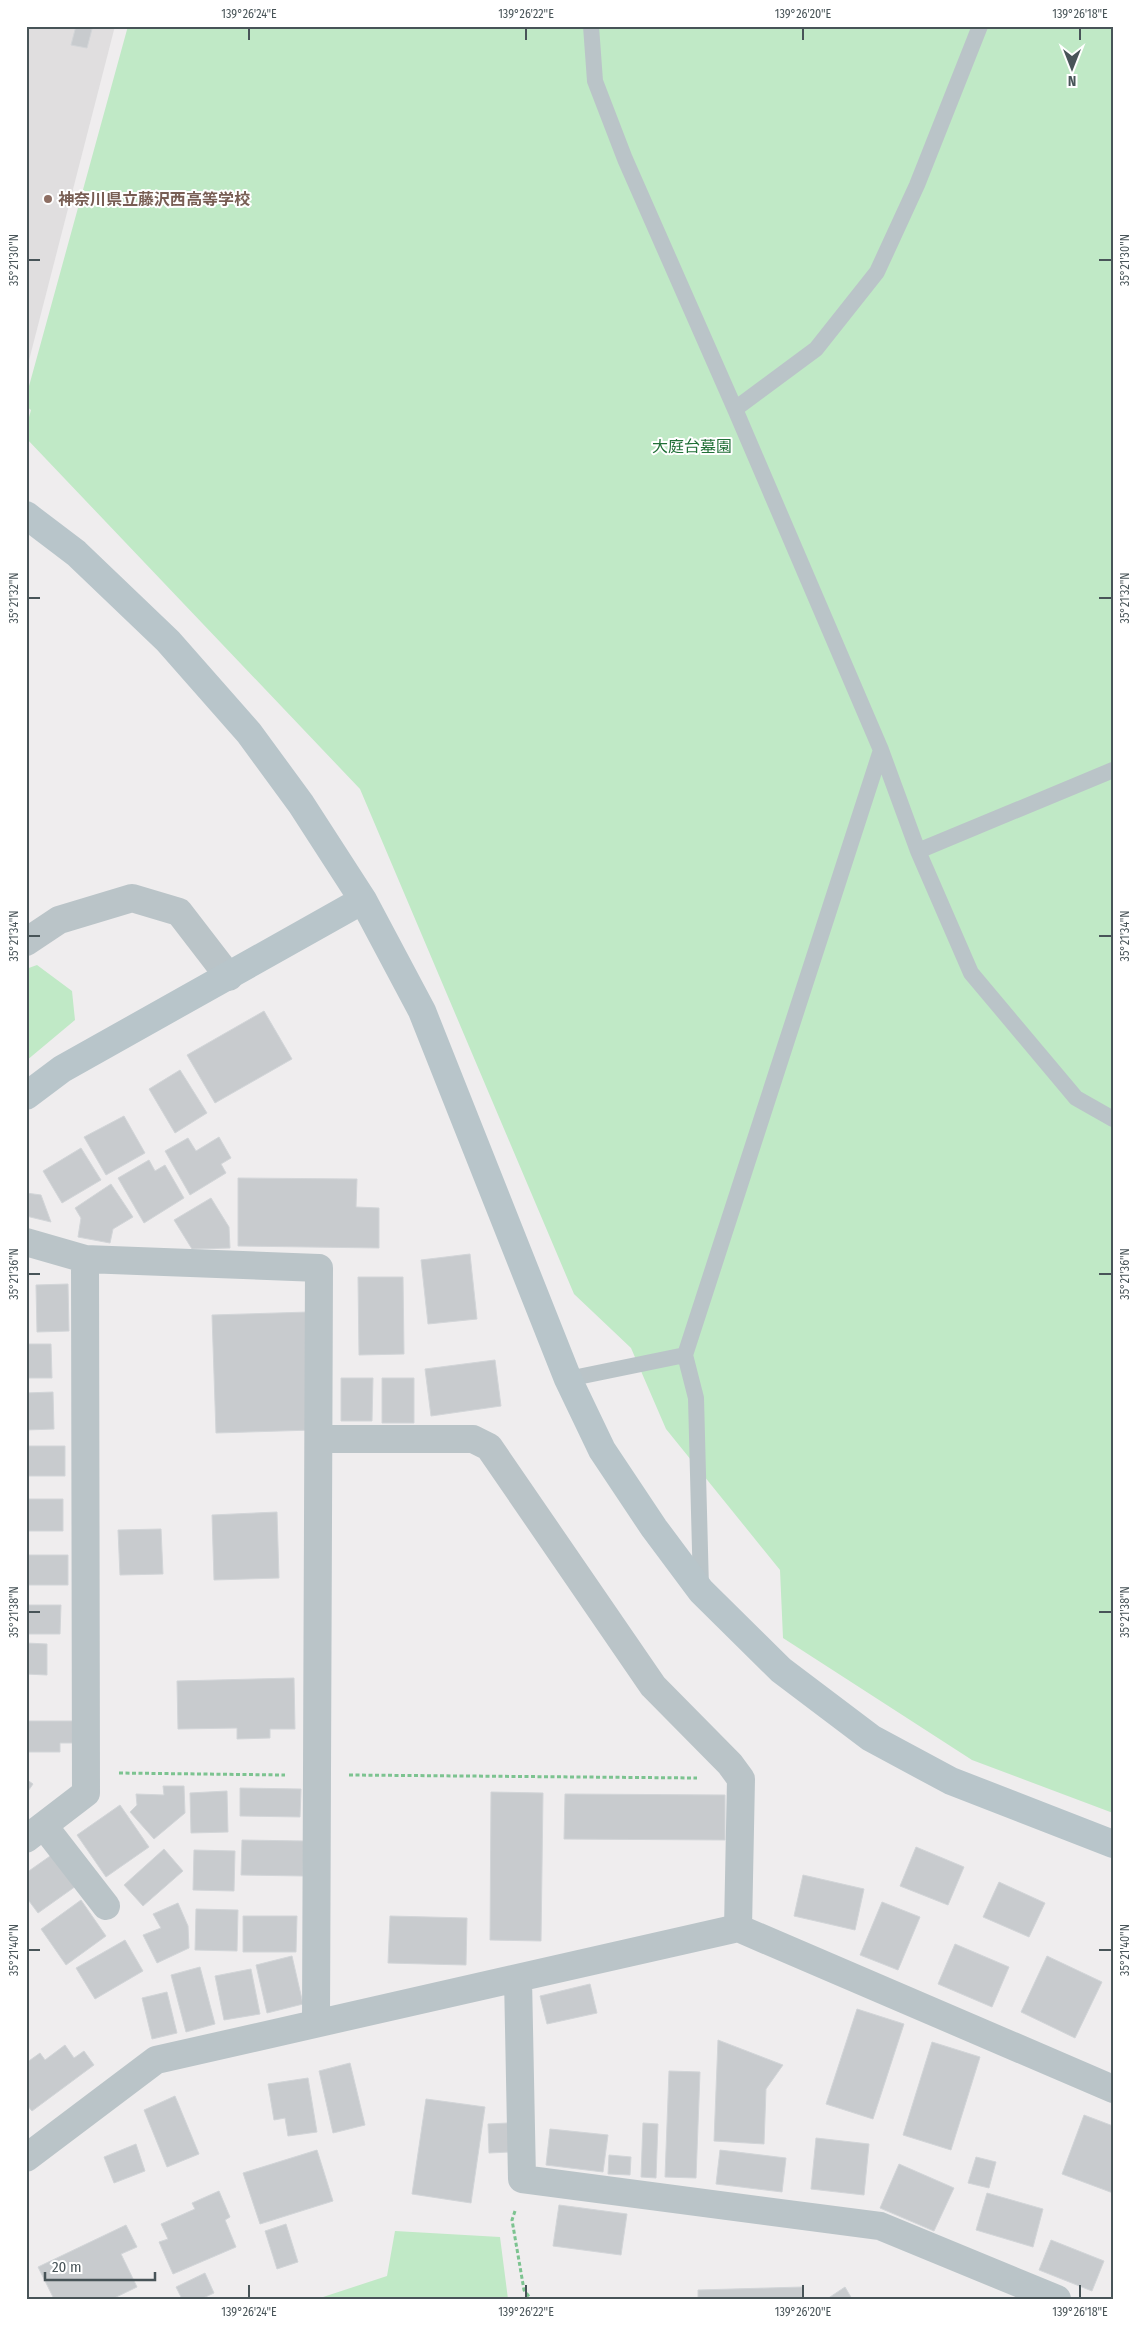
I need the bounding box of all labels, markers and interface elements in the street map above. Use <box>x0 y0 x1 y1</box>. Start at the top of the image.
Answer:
text: 139°26'24"E <box>221 7 277 21</box>
text: 139°26'22"E <box>498 7 554 21</box>
text: 139°26'20"E <box>775 7 832 21</box>
text: 139°26'18"E <box>1052 7 1108 21</box>
north arrow <box>1046 42 1096 92</box>
text: N <box>1068 72 1076 89</box>
place label: 神奈川県立藤沢西高等学校 <box>58 190 250 209</box>
marker: 神奈川県立藤沢西高等学校 <box>42 193 54 205</box>
text: 35°21'30"N <box>7 234 21 286</box>
text: 35°21'30"N <box>1118 234 1132 286</box>
park label: 大庭台墓園 <box>652 437 732 456</box>
text: 35°21'32"N <box>7 573 21 624</box>
text: 35°21'32"N <box>1118 573 1132 624</box>
text: 35°21'34"N <box>7 911 21 961</box>
text: 35°21'34"N <box>1118 911 1132 961</box>
text: 35°21'36"N <box>7 1248 21 1300</box>
text: 35°21'36"N <box>1118 1248 1132 1300</box>
text: 35°21'38"N <box>7 1586 21 1638</box>
text: 35°21'38"N <box>1118 1586 1132 1638</box>
text: 35°21'40"N <box>7 1924 21 1976</box>
text: 35°21'40"N <box>1118 1924 1132 1976</box>
scale bar <box>45 2250 155 2282</box>
text: 20 m <box>52 2258 82 2276</box>
text: 139°26'24"E <box>221 2305 277 2319</box>
text: 139°26'22"E <box>498 2305 554 2319</box>
text: 139°26'20"E <box>775 2305 832 2319</box>
text: 139°26'18"E <box>1052 2305 1108 2319</box>

